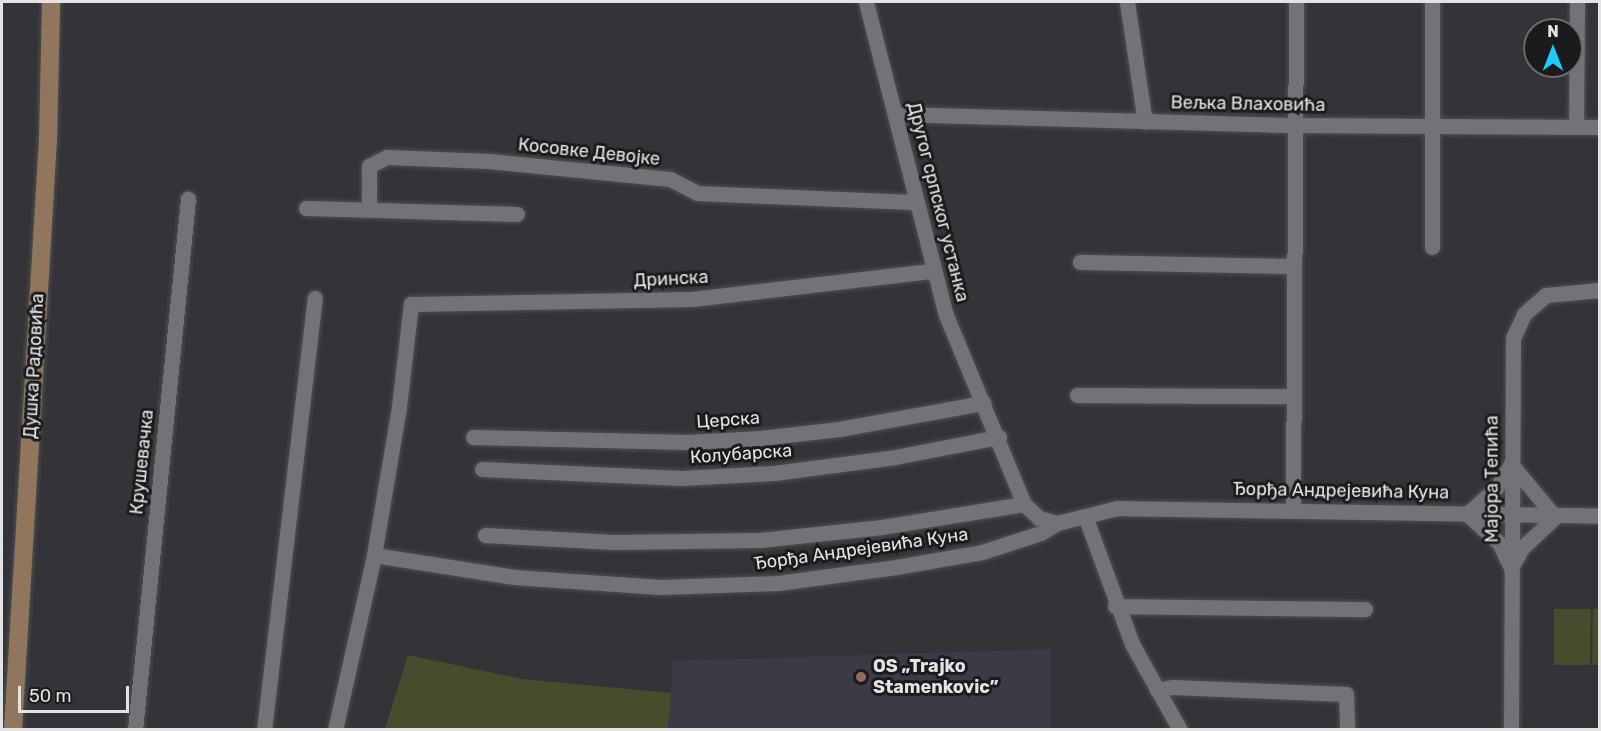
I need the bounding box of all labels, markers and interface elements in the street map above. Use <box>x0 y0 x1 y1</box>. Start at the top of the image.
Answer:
north arrow <box>1523 18 1583 78</box>
text: N <box>1547 22 1559 41</box>
street label: Вељка Влаховића <box>1171 92 1325 116</box>
street label: Другог српског устанка <box>903 100 973 304</box>
street label: Косовке Девојке <box>517 134 661 170</box>
street label: Дринска <box>633 266 709 292</box>
street label: Душка Радовића <box>19 293 49 439</box>
street label: Церска <box>696 407 760 433</box>
street label: Крушевачка <box>126 408 158 516</box>
street label: Мајора Тепића <box>1481 415 1503 543</box>
street label: Колубарска <box>689 440 793 468</box>
street label: Ђорђа Андрејевића Куна <box>1233 478 1449 504</box>
street label: Ђорђа Андрејевића Куна <box>752 523 970 575</box>
place label: OS „Trajko Stamenkovic” <box>873 656 998 698</box>
marker: OS „Trajko Stamenkovic” <box>854 670 868 684</box>
scale bar <box>21 674 132 712</box>
text: 50 m <box>29 685 72 707</box>

